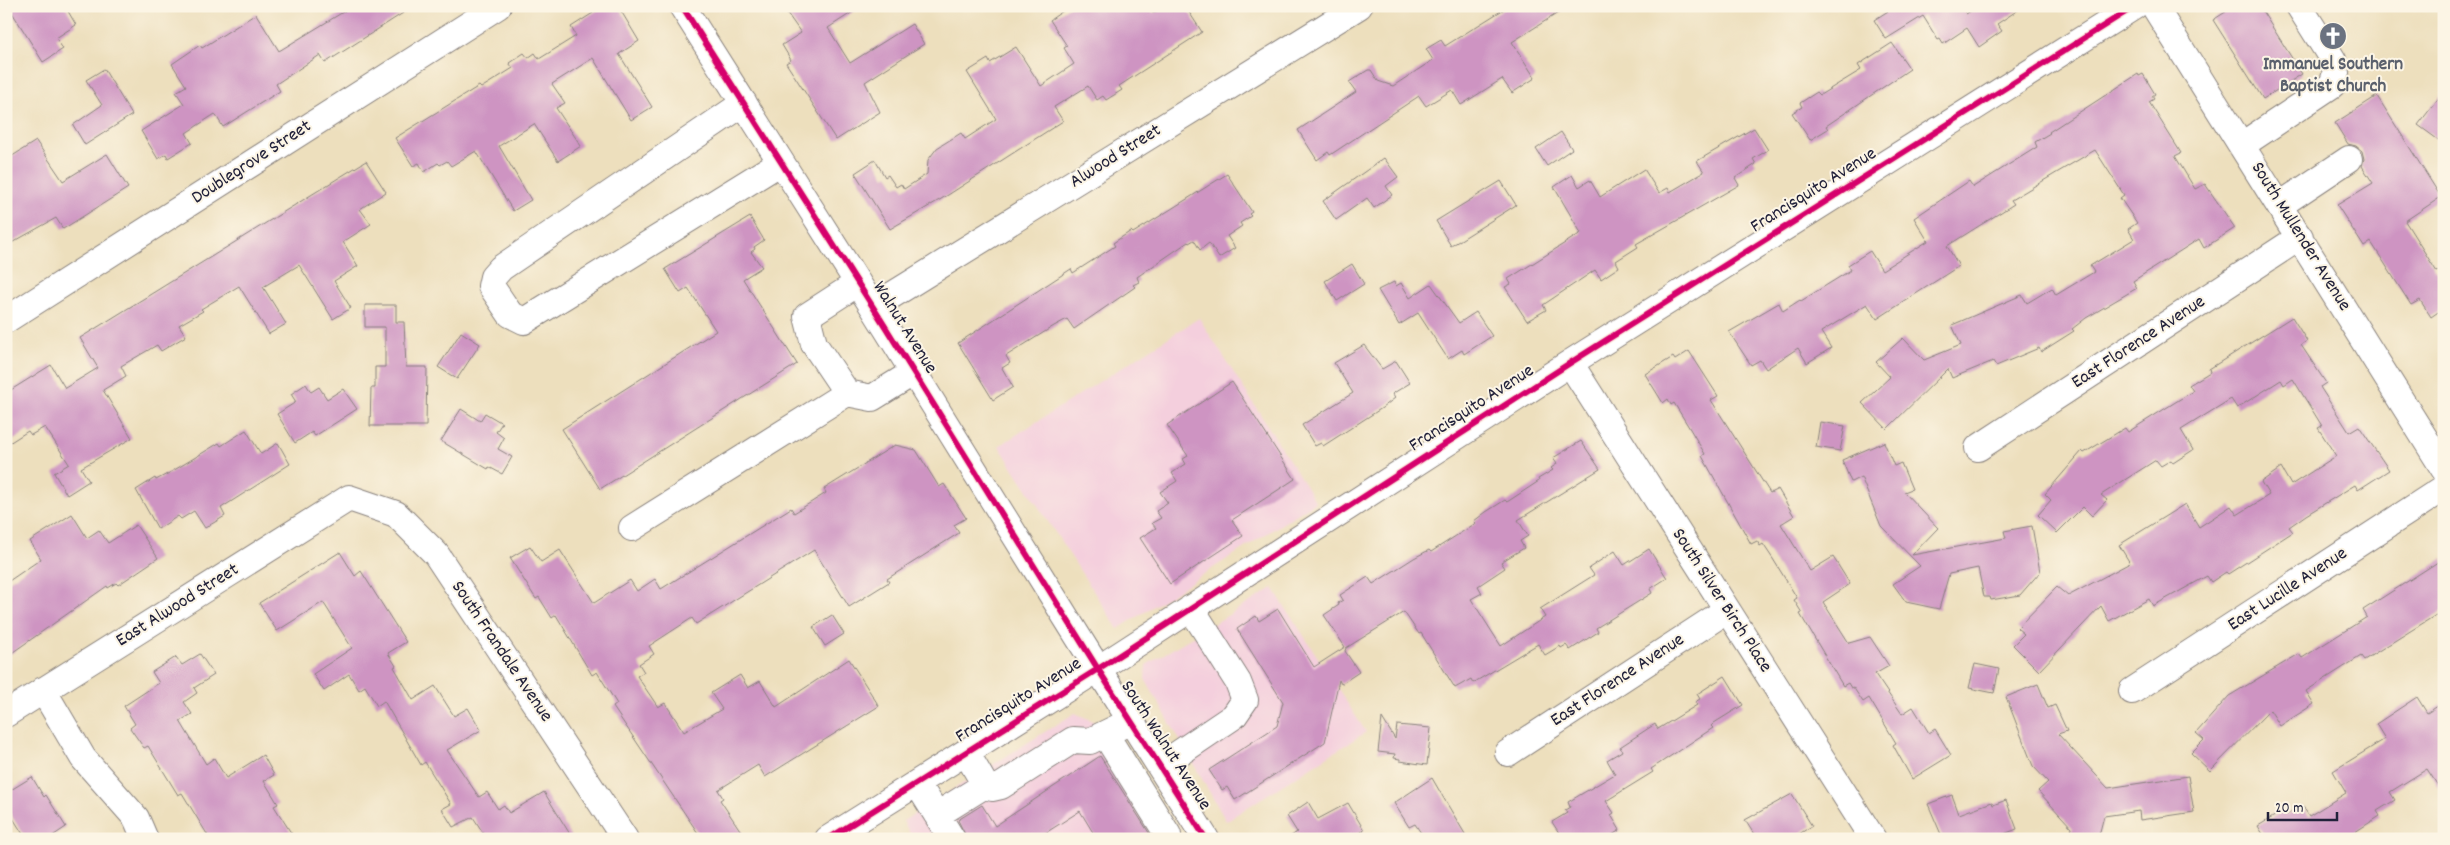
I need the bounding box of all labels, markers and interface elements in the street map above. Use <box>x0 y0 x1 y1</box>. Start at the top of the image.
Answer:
church icon: Immanuel Southern Baptist Church <box>2318 21 2348 51</box>
place label: Immanuel Southern Baptist Church <box>2263 52 2403 101</box>
street label: Doublegrove Street <box>187 114 317 212</box>
street label: Alwood Street <box>1065 118 1167 196</box>
street label: Francisquito Avenue <box>1746 141 1882 241</box>
street label: South Mullender Avenue <box>2243 157 2357 317</box>
street label: Walnut Avenue <box>865 276 943 380</box>
street label: East Florence Avenue <box>2067 290 2211 396</box>
street label: Francisquito Avenue <box>1404 358 1540 460</box>
street label: South Silver Birch Place <box>1664 523 1778 679</box>
street label: East Lucille Avenue <box>2223 541 2353 639</box>
street label: East Alwood Street <box>111 557 245 655</box>
street label: South Frandale Avenue <box>444 576 558 728</box>
street label: East Florence Avenue <box>1546 628 1690 734</box>
street label: Francisquito Avenue <box>951 651 1087 751</box>
street label: South Walnut Avenue <box>1113 676 1217 816</box>
scale bar <box>2268 790 2336 822</box>
text: 20 m <box>2275 798 2303 820</box>

